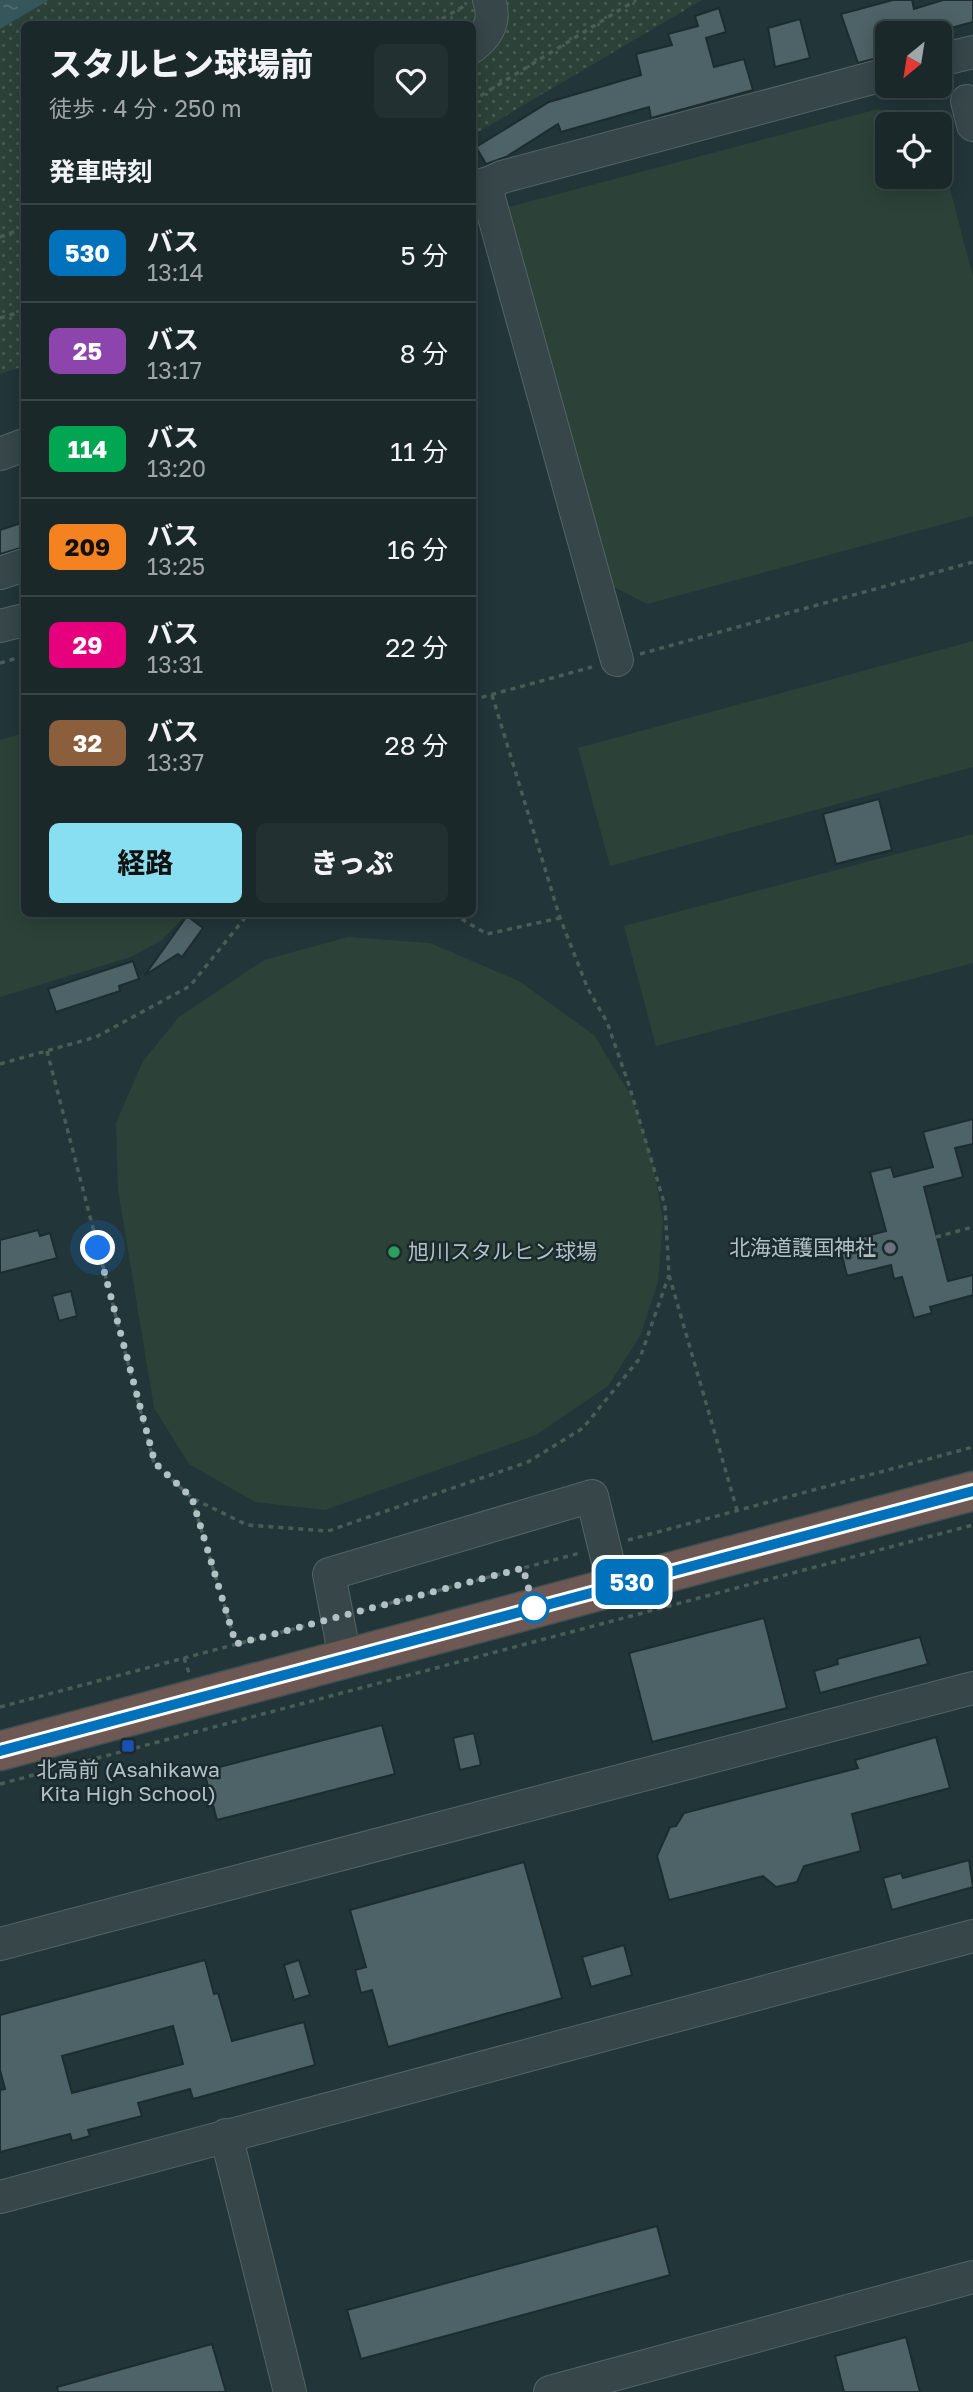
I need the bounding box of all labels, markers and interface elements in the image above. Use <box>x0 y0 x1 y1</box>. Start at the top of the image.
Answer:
north arrow <box>875 21 952 98</box>
map controls <box>875 21 952 189</box>
text: スタルヒン球場前 <box>49 44 313 83</box>
button: heart <box>374 44 448 118</box>
text: 徒歩 · 4 分 · 250 m <box>49 94 242 122</box>
button: locate <box>875 112 952 189</box>
text: 発車時刻 <box>49 156 153 187</box>
text: バス <box>147 226 199 257</box>
text: 530 <box>65 238 110 267</box>
text: 5 分 <box>400 240 448 271</box>
text: 13:14 <box>147 258 204 286</box>
text: バス <box>147 324 199 355</box>
text: 25 <box>73 336 102 365</box>
text: 8 分 <box>400 338 448 369</box>
text: 13:17 <box>147 356 202 384</box>
text: バス <box>147 422 199 453</box>
text: 114 <box>68 434 107 463</box>
text: 11 分 <box>390 436 448 467</box>
text: 13:20 <box>147 454 206 482</box>
text: バス <box>147 520 199 551</box>
text: 209 <box>65 532 110 561</box>
text: 16 分 <box>387 534 448 565</box>
text: 13:25 <box>147 552 205 580</box>
text: バス <box>147 618 199 649</box>
text: 29 <box>73 630 102 659</box>
text: 22 分 <box>385 632 448 663</box>
text: 13:31 <box>147 650 203 678</box>
text: バス <box>147 716 199 747</box>
text: 32 <box>73 728 102 757</box>
text: 28 分 <box>385 730 448 761</box>
text: 13:37 <box>147 748 204 776</box>
button: 経路 <box>49 823 242 903</box>
button: きっぷ <box>256 823 448 903</box>
your location <box>80 1230 115 1265</box>
place label: 北海道護国神社 <box>729 1234 876 1260</box>
place label: 旭川スタルヒン球場 <box>408 1238 597 1264</box>
marker: 北海道護国神社 <box>882 1240 898 1256</box>
marker: 旭川スタルヒン球場 <box>386 1244 402 1260</box>
line badge: 530 <box>592 1559 672 1605</box>
text: 530 <box>610 1567 654 1596</box>
unlabelled marker <box>519 1593 549 1623</box>
marker: 北高前 (Asahikawa Kita High School) <box>120 1738 136 1754</box>
place label: 北高前 (Asahikawa Kita High School) <box>36 1756 220 1806</box>

